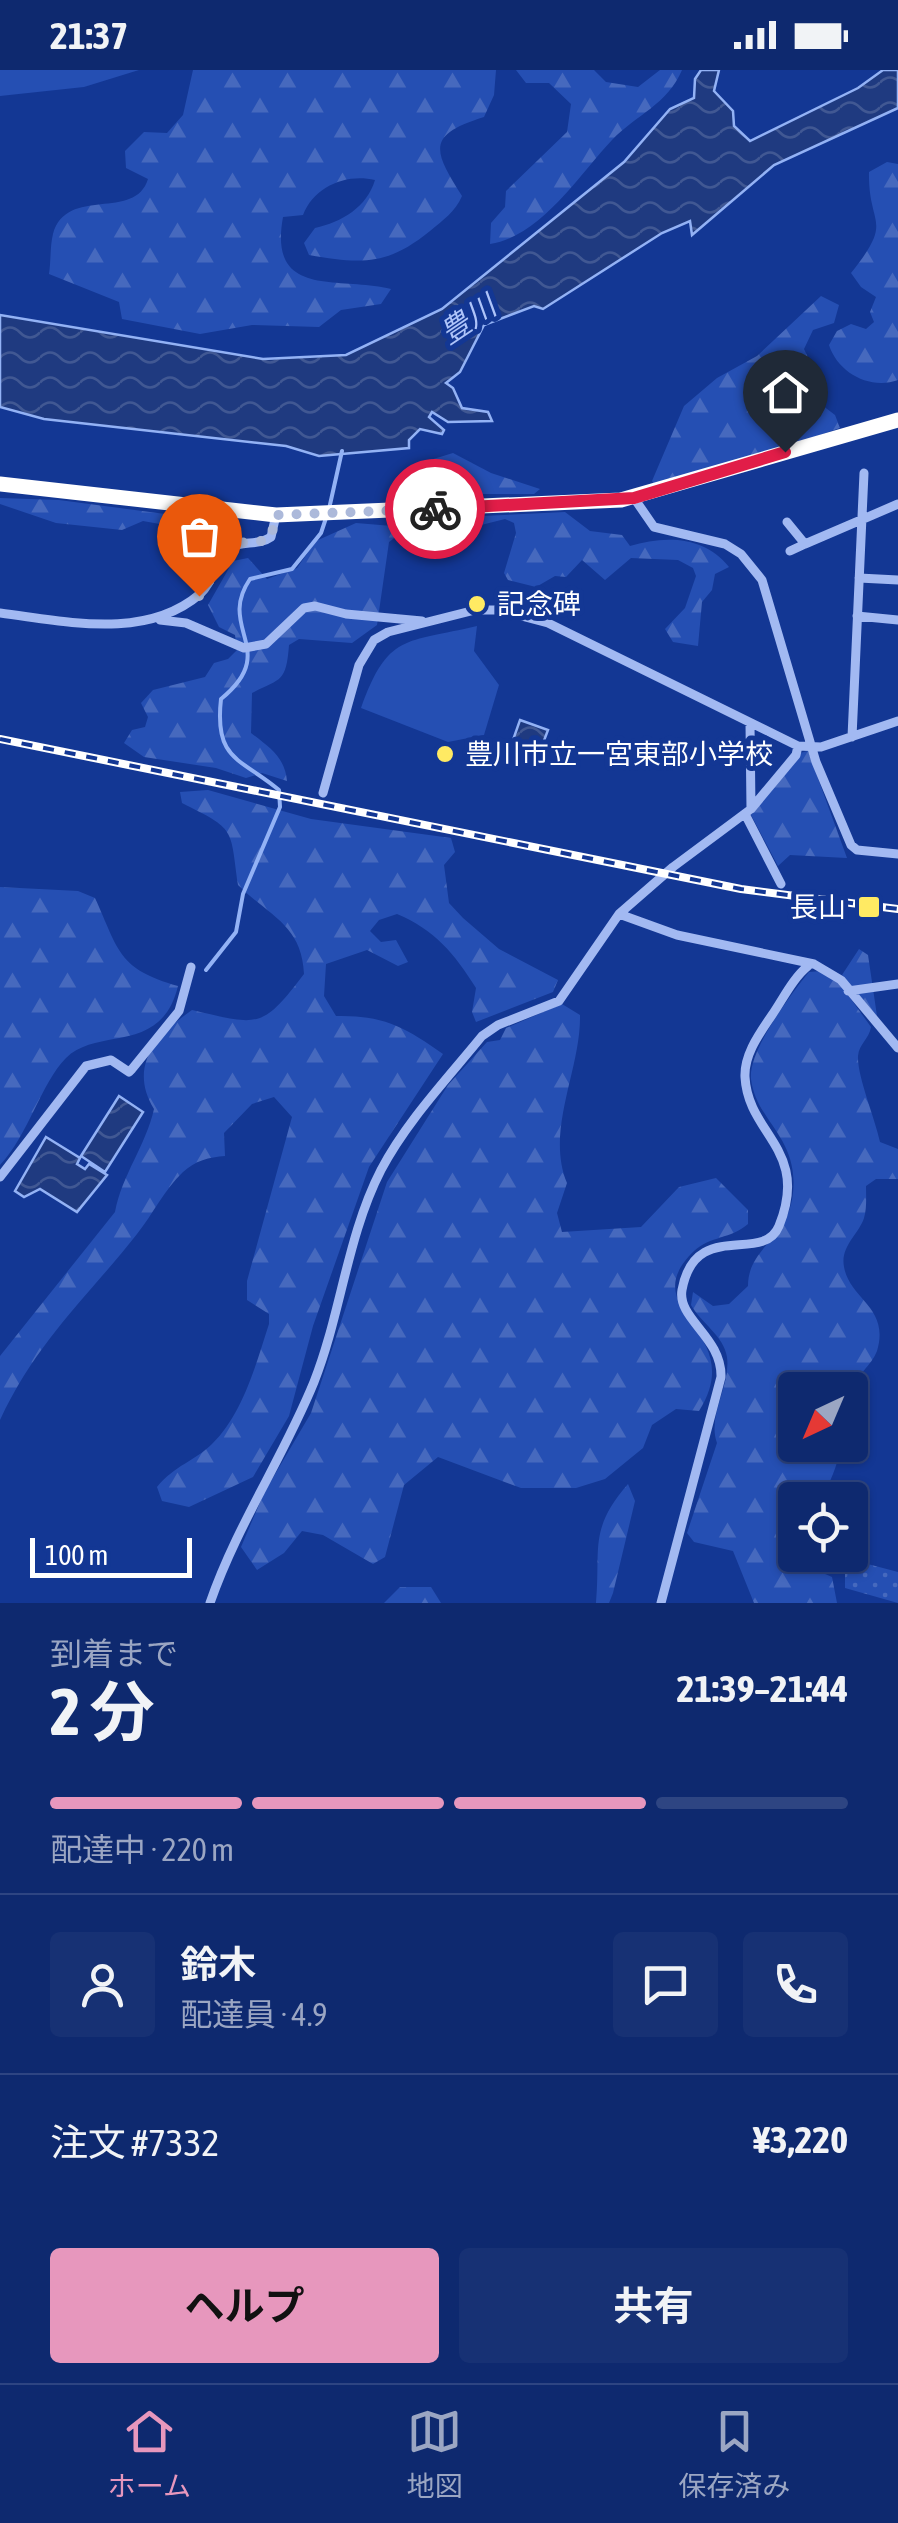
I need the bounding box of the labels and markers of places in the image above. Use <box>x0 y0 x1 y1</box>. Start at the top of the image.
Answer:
pin <box>743 350 828 453</box>
pin <box>157 494 242 597</box>
place label: 記念碑 <box>497 588 581 620</box>
marker: 記念碑 <box>466 593 488 615</box>
place label: 豊川市立一宮東部小学校 <box>465 738 773 770</box>
marker: 豊川市立一宮東部小学校 <box>434 743 456 765</box>
place label: 長山 <box>790 891 846 923</box>
marker: 長山 <box>856 894 882 920</box>

